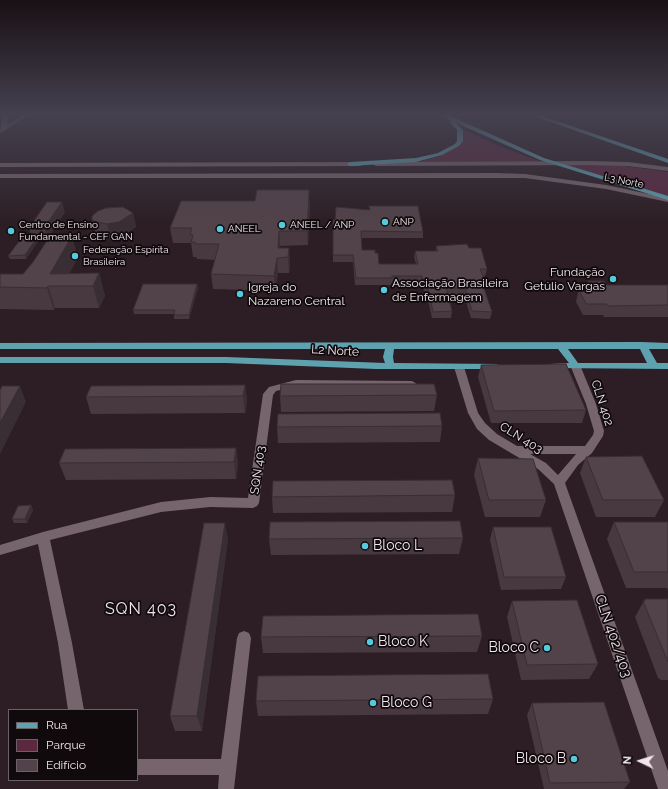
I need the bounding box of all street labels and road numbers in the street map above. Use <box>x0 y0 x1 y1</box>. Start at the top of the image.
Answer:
street label: L3 Norte <box>603 171 645 191</box>
street label: L2 Norte <box>311 343 359 359</box>
street label: CLN 402 <box>588 378 616 428</box>
street label: CLN 403 <box>497 419 545 457</box>
street label: SQN 403 <box>247 445 269 495</box>
street label: CLN 402/403 <box>591 592 635 680</box>

